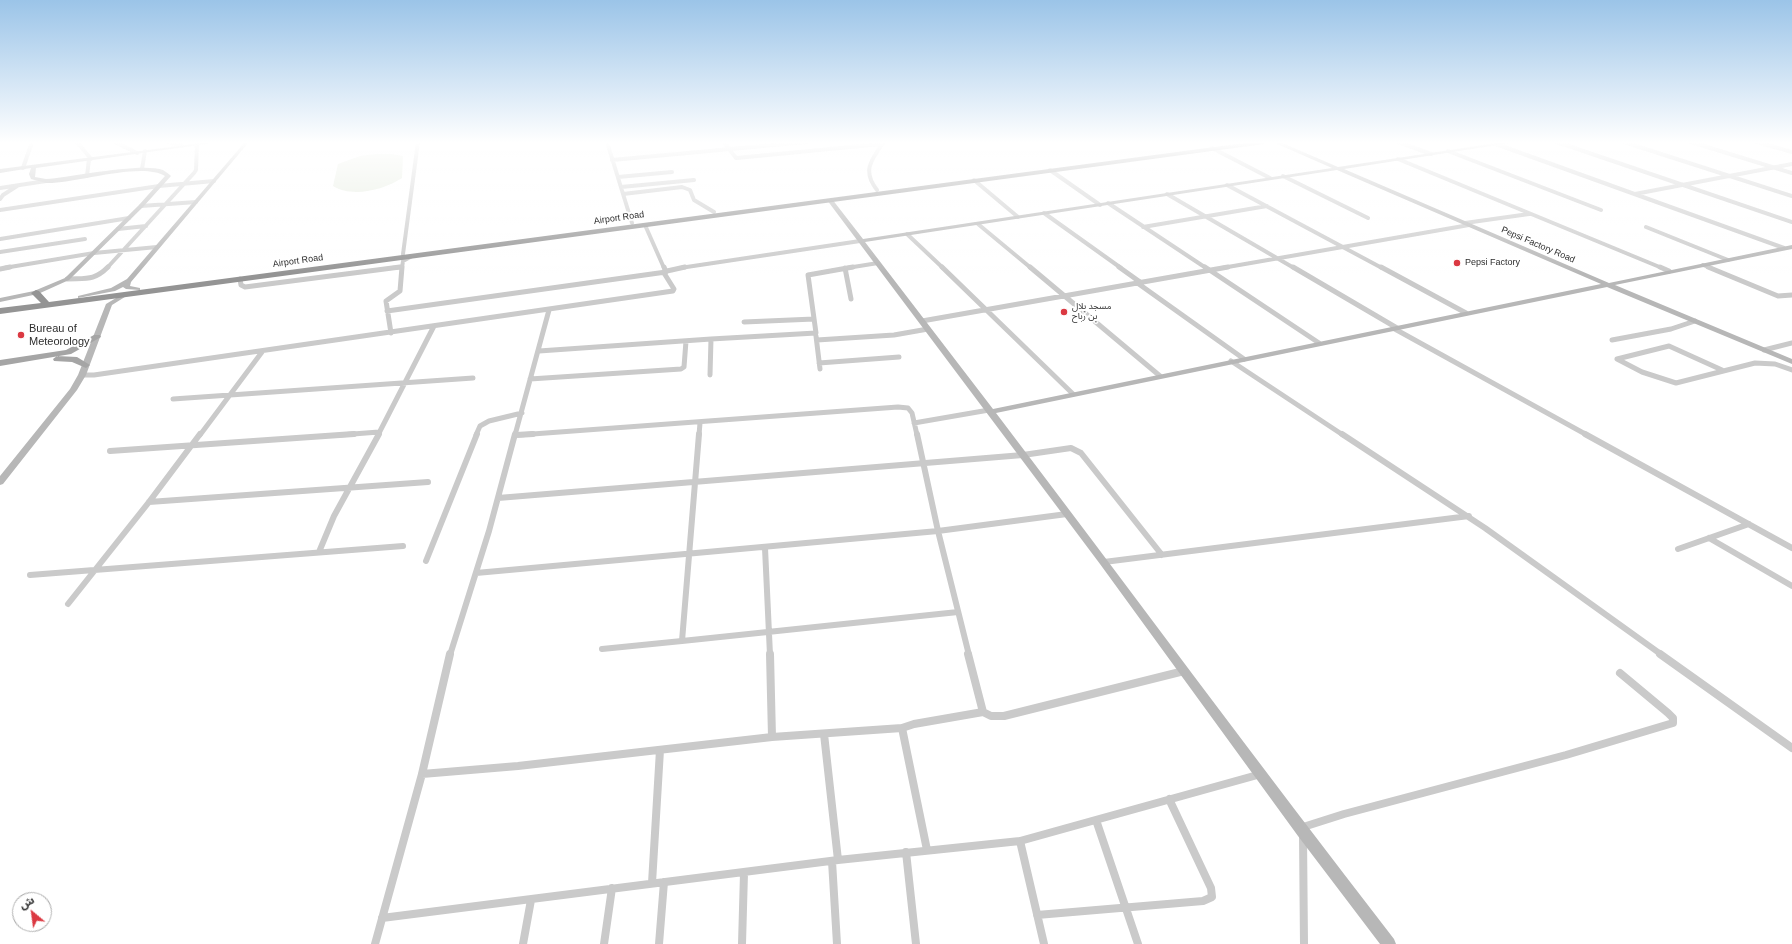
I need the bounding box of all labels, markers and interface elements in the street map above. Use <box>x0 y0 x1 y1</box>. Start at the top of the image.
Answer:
street label: Airport Road <box>593 209 645 227</box>
street label: Pepsi Factory Road <box>1500 225 1576 265</box>
street label: Airport Road <box>272 252 324 270</box>
marker: Pepsi Factory <box>1452 258 1462 268</box>
place label: Pepsi Factory <box>1465 258 1520 268</box>
place label: مسجد بلال بن رباح <box>1072 302 1111 323</box>
marker: مسجد بلال بن رباح <box>1059 307 1069 317</box>
place label: Bureau of Meteorology <box>29 322 90 348</box>
marker: Bureau of Meteorology <box>16 330 26 340</box>
north arrow <box>12 892 52 932</box>
text: ش <box>17 893 36 911</box>

